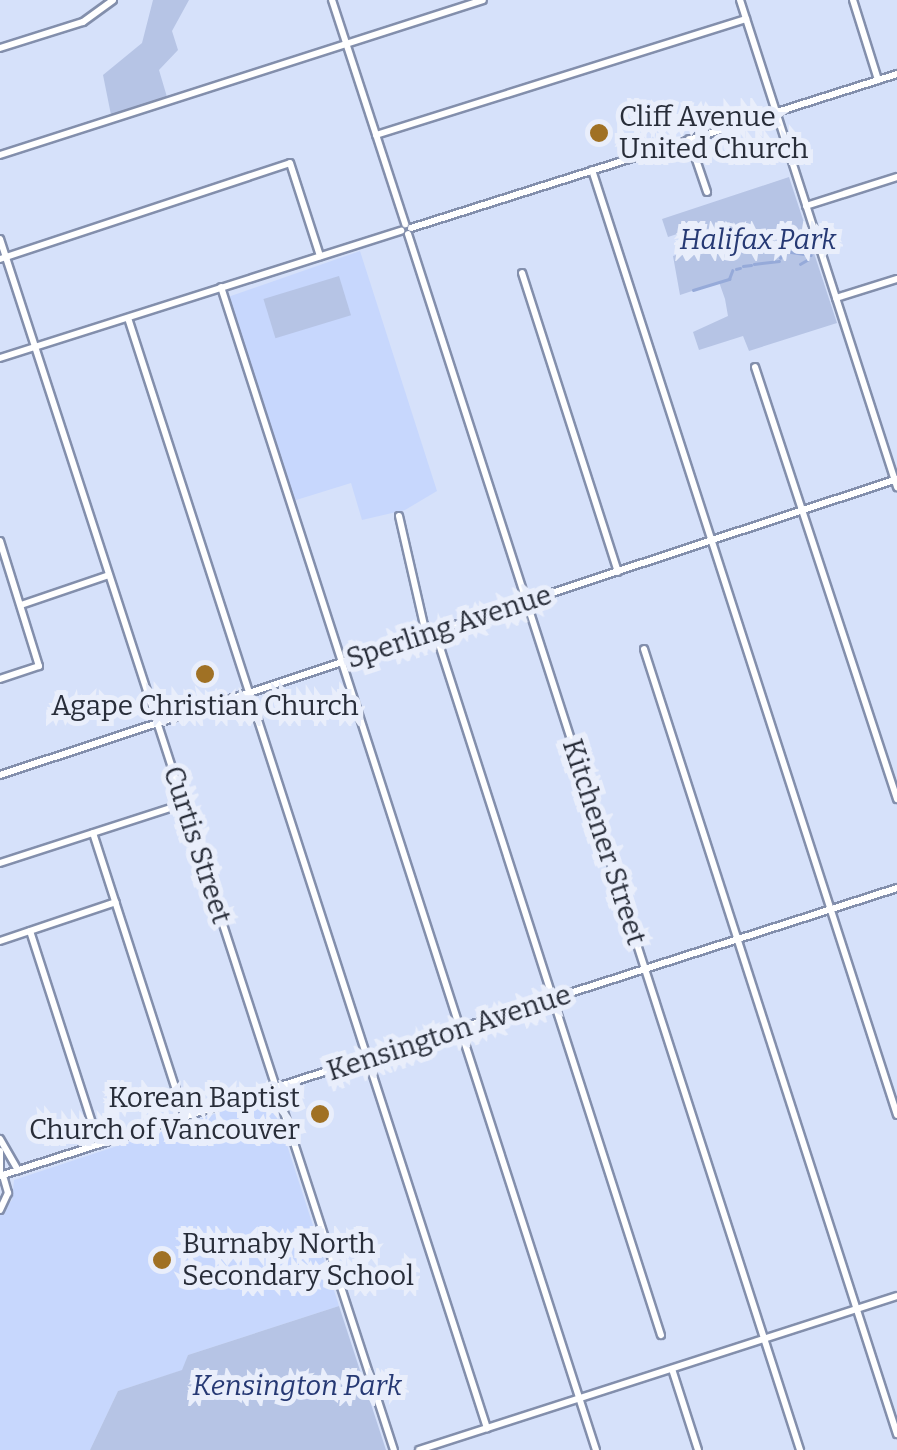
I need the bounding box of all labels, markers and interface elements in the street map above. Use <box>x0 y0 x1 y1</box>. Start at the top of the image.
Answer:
place label: Cliff Avenue United Church <box>619 100 808 166</box>
marker: Cliff Avenue United Church <box>588 122 610 144</box>
park label: Halifax Park <box>680 223 836 257</box>
street label: Sperling Avenue <box>342 578 556 676</box>
marker: Agape Christian Church <box>194 663 216 685</box>
place label: Agape Christian Church <box>51 689 359 723</box>
street label: Kitchener Street <box>555 735 653 949</box>
street label: Curtis Street <box>156 762 238 928</box>
street label: Kensington Avenue <box>323 978 575 1088</box>
place label: Korean Baptist Church of Vancouver <box>29 1081 300 1147</box>
marker: Korean Baptist Church of Vancouver <box>309 1103 331 1125</box>
place label: Burnaby North Secondary School <box>182 1227 414 1293</box>
marker: Burnaby North Secondary School <box>151 1249 173 1271</box>
park label: Kensington Park <box>192 1369 402 1403</box>

